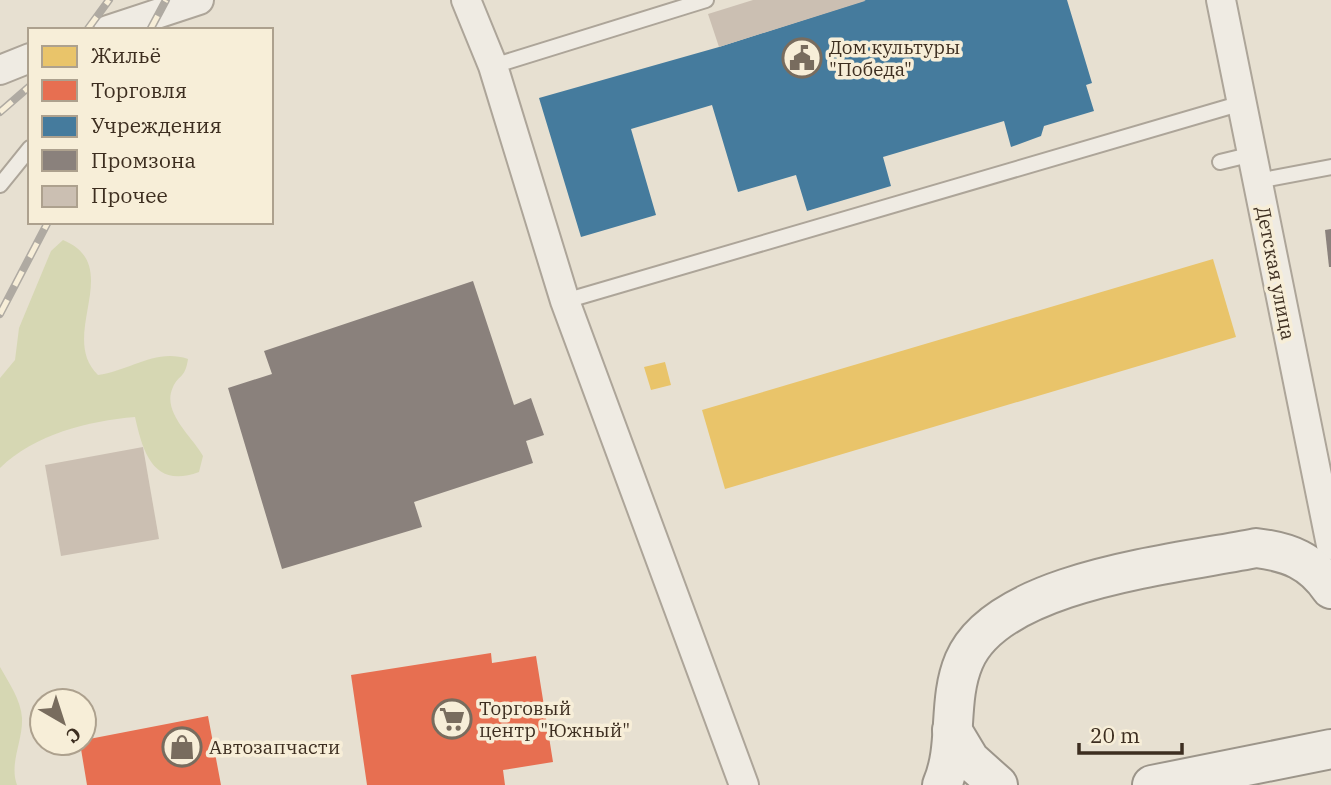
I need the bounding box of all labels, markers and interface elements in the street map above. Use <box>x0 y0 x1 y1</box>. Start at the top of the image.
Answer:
legend <box>28 28 273 224</box>
place label: Дом культуры "Победа" <box>829 35 960 81</box>
public building icon: Дом культуры "Победа" <box>781 37 823 79</box>
text: Жильё <box>91 41 161 69</box>
text: Торговля <box>91 76 187 104</box>
text: Учреждения <box>91 111 222 139</box>
text: Промзона <box>91 146 196 174</box>
text: Прочее <box>91 181 168 209</box>
street label: Детская улица <box>1251 204 1301 342</box>
north arrow <box>28 687 98 757</box>
place label: Торговый центр "Южный" <box>479 696 630 742</box>
supermarket icon: Торговый центр "Южный" <box>431 698 473 740</box>
scale bar <box>1079 712 1182 756</box>
text: 20 m <box>1090 721 1140 749</box>
text: С <box>61 722 86 749</box>
shop icon: Автозапчасти <box>161 726 203 768</box>
place label: Автозапчасти <box>209 735 340 759</box>

